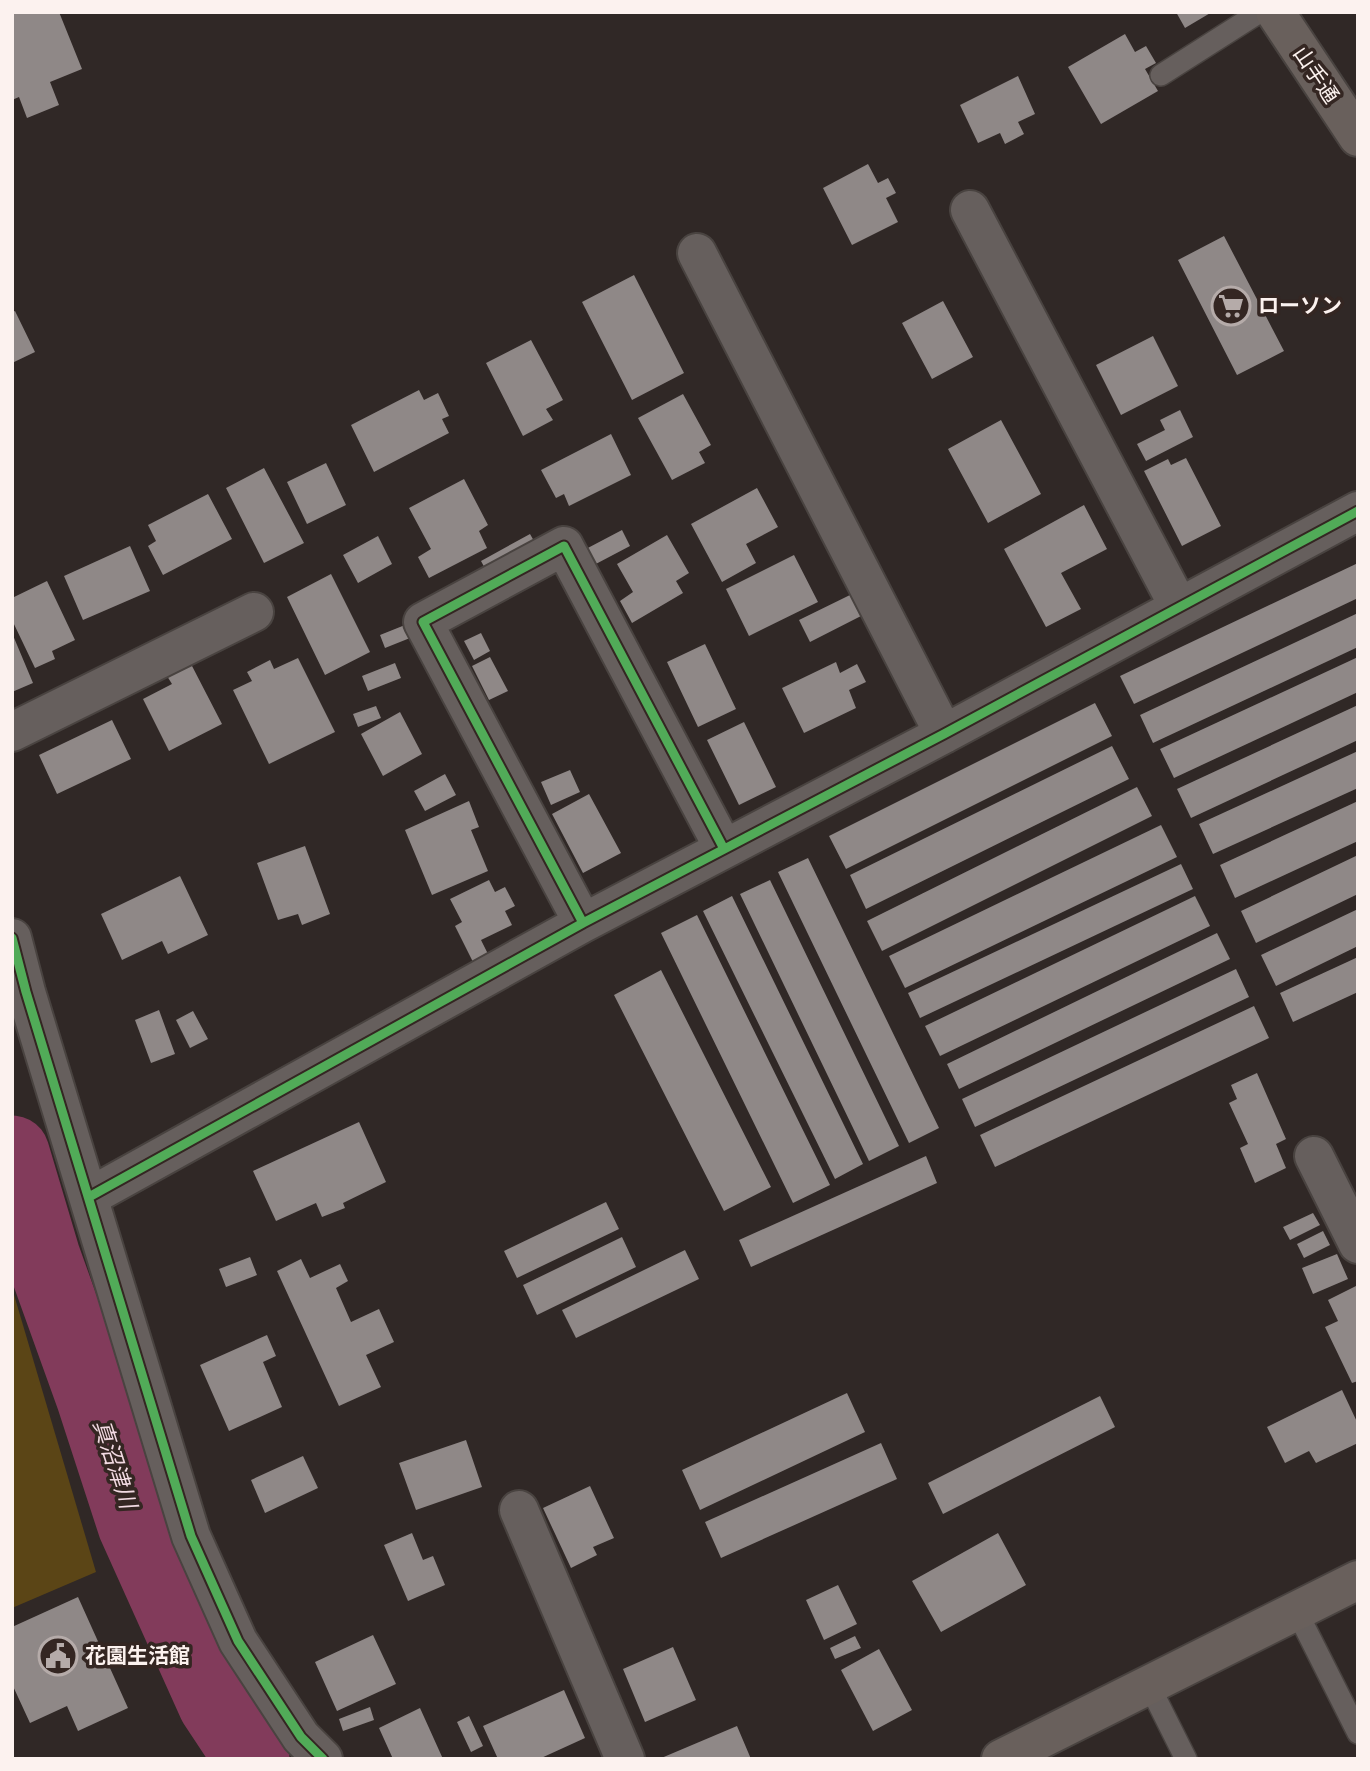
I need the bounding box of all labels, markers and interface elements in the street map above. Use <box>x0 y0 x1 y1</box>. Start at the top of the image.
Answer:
street label: 山手通 <box>1288 40 1346 108</box>
supermarket icon: ローソン <box>1210 285 1252 327</box>
place label: ローソン <box>1258 291 1342 319</box>
water label: 真沼津川 <box>87 1415 146 1515</box>
public building icon: 花園生活館 <box>37 1635 79 1677</box>
place label: 花園生活館 <box>85 1641 190 1669</box>

